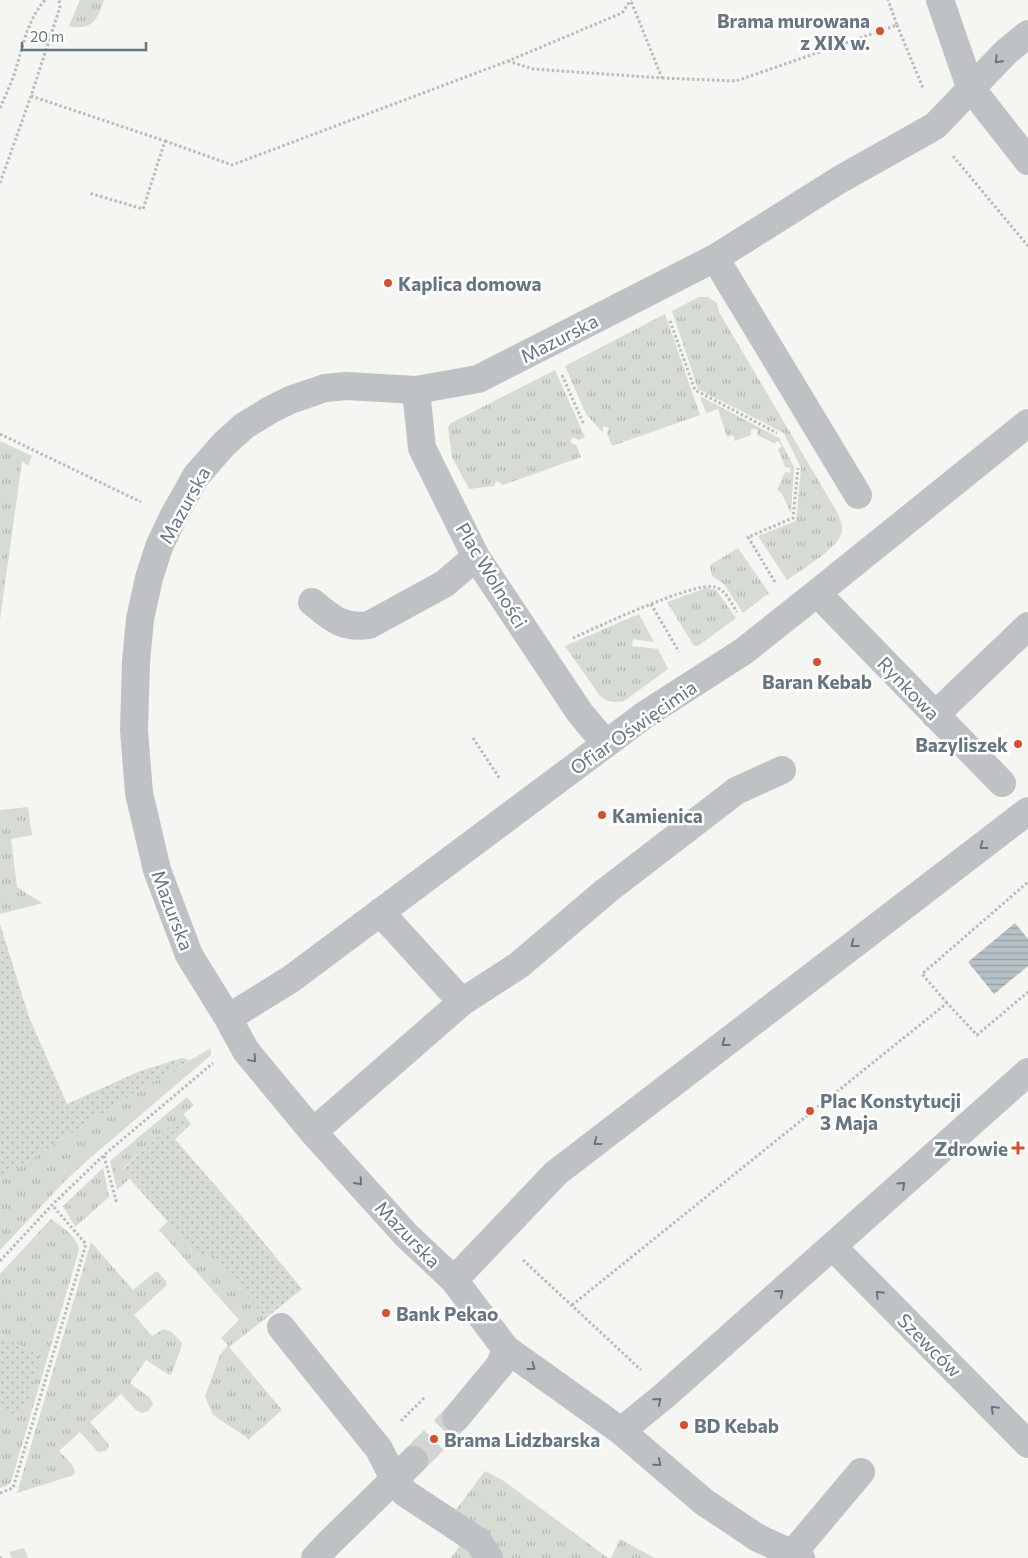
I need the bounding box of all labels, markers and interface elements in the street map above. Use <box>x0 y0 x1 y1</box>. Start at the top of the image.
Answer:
place label: Brama murowana z XIX w. <box>717 9 870 54</box>
scale bar <box>22 20 146 52</box>
marker: Brama murowana z XIX w. <box>874 25 886 37</box>
text: 20 m <box>30 27 64 45</box>
one-way arrow <box>995 54 1004 63</box>
place label: Kaplica domowa <box>398 272 541 295</box>
marker: Kaplica domowa <box>382 277 394 289</box>
street label: Mazurska <box>516 309 602 367</box>
street label: Mazurska <box>154 463 214 547</box>
street label: Plac Wolności <box>452 518 532 632</box>
street label: Rynkowa <box>873 652 945 724</box>
marker: Baran Kebab <box>811 656 823 668</box>
place label: Baran Kebab <box>762 670 872 693</box>
street label: Ofiar Oświęcimia <box>565 675 701 779</box>
place label: Bazyliszek <box>915 733 1008 756</box>
marker: Bazyliszek <box>1012 738 1024 750</box>
place label: Kamienica <box>612 804 703 827</box>
marker: Kamienica <box>596 809 608 821</box>
one-way arrow <box>980 840 989 848</box>
street label: Mazurska <box>147 867 199 953</box>
one-way arrow <box>851 939 860 947</box>
one-way arrow <box>722 1038 731 1047</box>
one-way arrow <box>247 1054 256 1063</box>
place label: Plac Konstytucji 3 Maja <box>820 1089 961 1134</box>
marker: Plac Konstytucji 3 Maja <box>804 1105 816 1117</box>
one-way arrow <box>593 1136 602 1145</box>
place label: Zdrowie <box>934 1137 1008 1160</box>
marker: Zdrowie <box>1012 1142 1024 1154</box>
one-way arrow <box>353 1177 362 1186</box>
one-way arrow <box>896 1182 905 1191</box>
street label: Mazurska <box>371 1196 445 1272</box>
one-way arrow <box>775 1290 784 1299</box>
one-way arrow <box>876 1290 885 1299</box>
place label: Bank Pekao <box>396 1302 498 1325</box>
marker: Bank Pekao <box>380 1307 392 1319</box>
street label: Szewców <box>893 1308 967 1382</box>
one-way arrow <box>526 1362 535 1370</box>
one-way arrow <box>653 1397 662 1406</box>
one-way arrow <box>991 1406 1000 1415</box>
place label: BD Kebab <box>694 1414 779 1437</box>
marker: BD Kebab <box>678 1419 690 1431</box>
place label: Brama Lidzbarska <box>444 1428 600 1451</box>
marker: Brama Lidzbarska <box>428 1433 440 1445</box>
one-way arrow <box>652 1457 661 1466</box>

